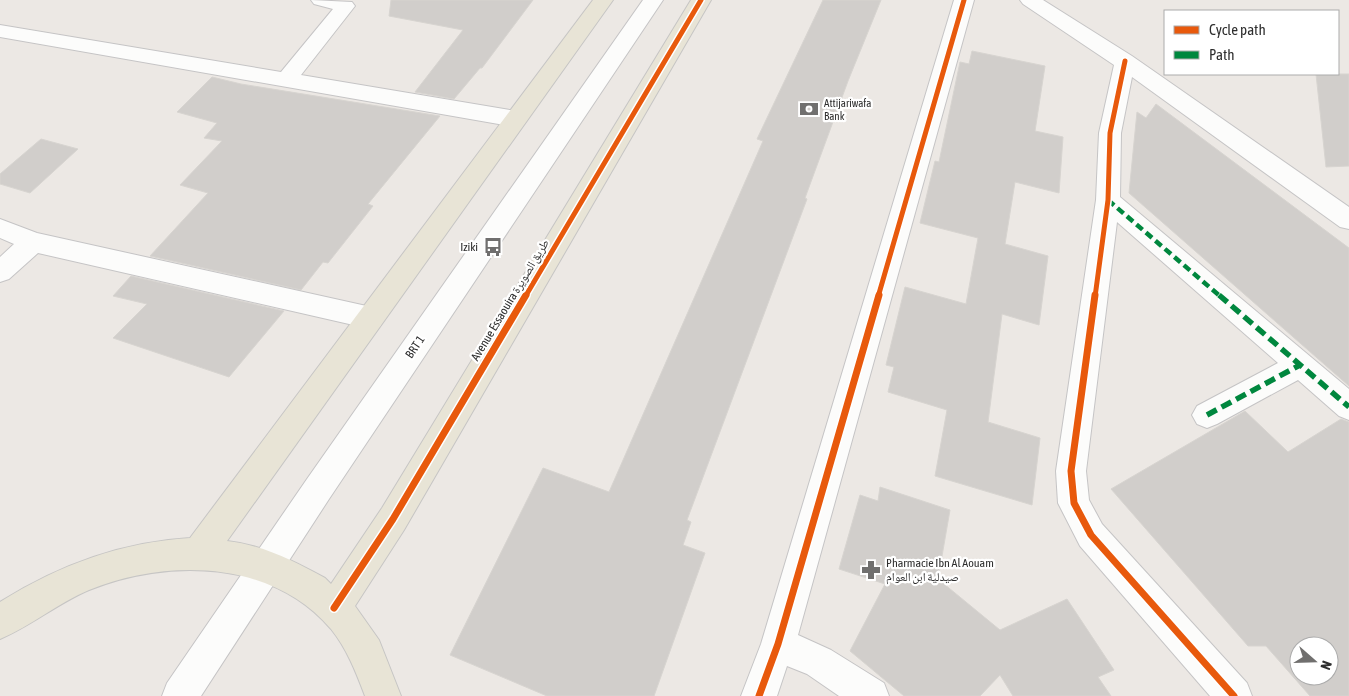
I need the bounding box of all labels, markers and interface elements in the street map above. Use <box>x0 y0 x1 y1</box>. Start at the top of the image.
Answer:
legend <box>1164 10 1339 75</box>
text: Cycle path <box>1209 21 1266 38</box>
text: Path <box>1209 46 1235 63</box>
place label: Attijariwafa Bank <box>824 97 871 122</box>
bank icon: Attijariwafa Bank <box>798 98 820 120</box>
bus stop icon: Iziki <box>482 236 504 258</box>
street label: Avenue Essaouira طريق الصويرة <box>468 237 552 363</box>
place label: Iziki <box>460 240 478 254</box>
street label: BRT 1 <box>402 333 428 361</box>
place label: Pharmacie Ibn Al Aouam صيدلية ابن العوام <box>886 556 994 585</box>
pharmacy icon: Pharmacie Ibn Al Aouam صيدلية ابن العوام <box>860 559 882 581</box>
north arrow <box>1289 636 1339 686</box>
text: N <box>1317 659 1335 672</box>

